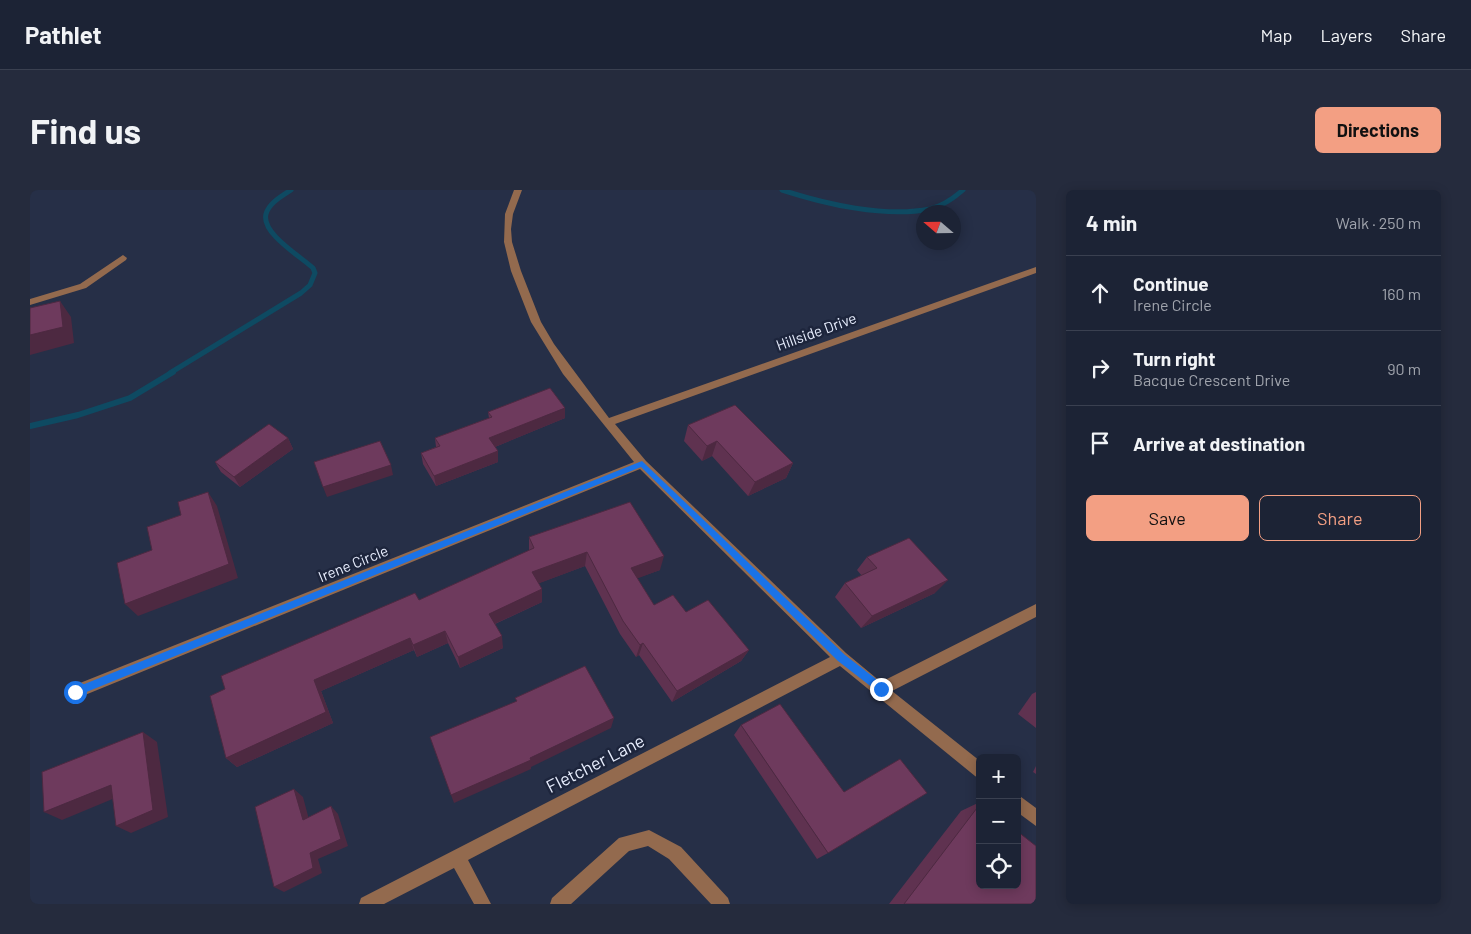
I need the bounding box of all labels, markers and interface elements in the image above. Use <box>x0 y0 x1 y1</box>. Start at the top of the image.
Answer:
text: Pathlet <box>25 20 102 49</box>
text: Map <box>1260 24 1292 46</box>
text: Layers <box>1320 24 1373 46</box>
text: Share <box>1401 24 1446 46</box>
button: Directions <box>1315 107 1441 153</box>
text: Find us <box>30 109 141 151</box>
north arrow <box>916 205 961 250</box>
text: 4 min <box>1086 210 1137 235</box>
text: Walk · 250 m <box>1336 213 1421 232</box>
text: Continue <box>1133 272 1209 295</box>
icon: ahead <box>1086 279 1114 307</box>
text: 160 m <box>1382 284 1421 303</box>
text: Irene Circle <box>1133 295 1212 314</box>
street label: Hillside Drive <box>773 308 859 354</box>
text: Turn right <box>1133 347 1215 370</box>
icon: right <box>1086 354 1114 382</box>
text: 90 m <box>1387 359 1421 378</box>
text: Bacque Crescent Drive <box>1133 370 1290 389</box>
icon: arrive <box>1086 429 1114 457</box>
text: Arrive at destination <box>1133 432 1305 455</box>
button: Save <box>1086 495 1249 541</box>
button: Share <box>1259 495 1421 541</box>
street label: Irene Circle <box>315 541 391 585</box>
route end <box>870 678 893 701</box>
route start <box>64 681 87 704</box>
street label: Fletcher Lane <box>542 729 648 797</box>
map controls <box>976 754 1021 889</box>
button: + <box>976 754 1021 799</box>
button: − <box>976 799 1021 844</box>
button: locate <box>976 844 1021 889</box>

